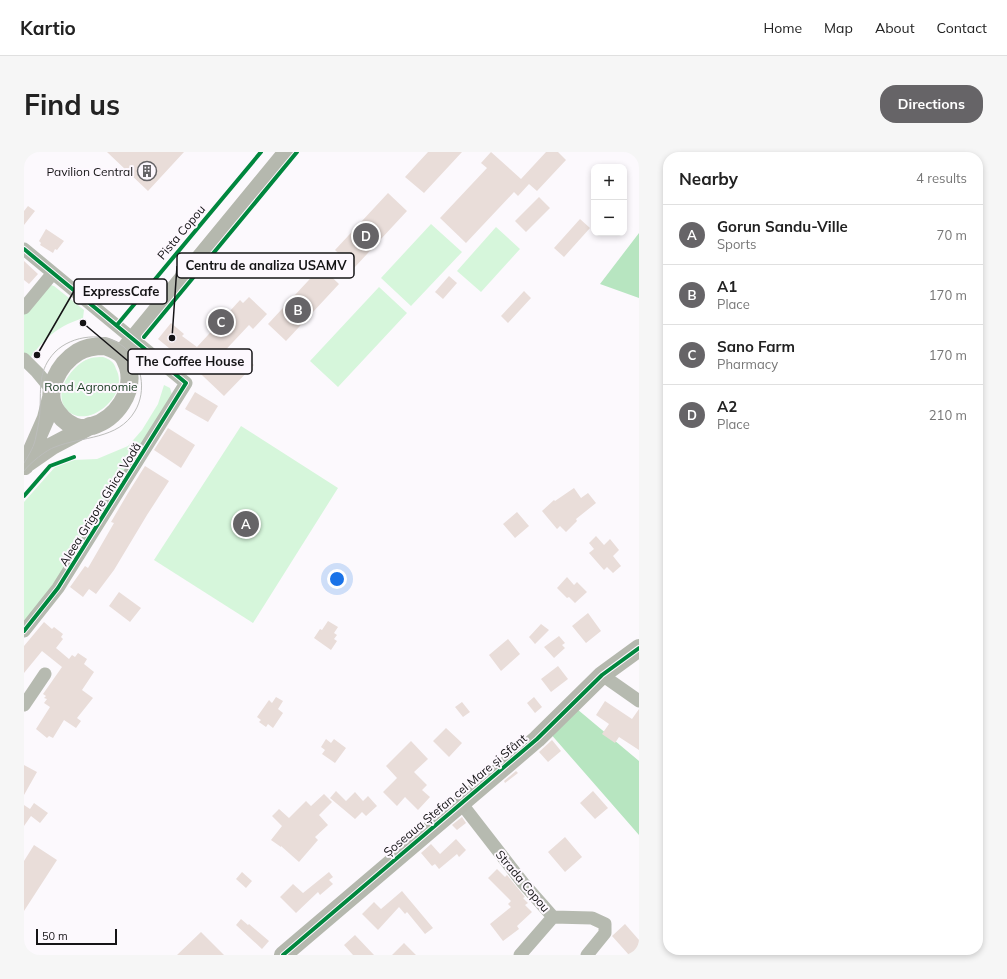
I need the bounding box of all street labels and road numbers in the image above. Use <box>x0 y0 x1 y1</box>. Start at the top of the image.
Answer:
street label: Pista Copou <box>154 202 208 262</box>
street label: Aleea Grigore Ghica Vodă <box>56 439 144 569</box>
street label: Șoseaua Ștefan cel Mare și Sfânt <box>380 731 530 860</box>
street label: Strada Copou <box>493 847 553 915</box>

